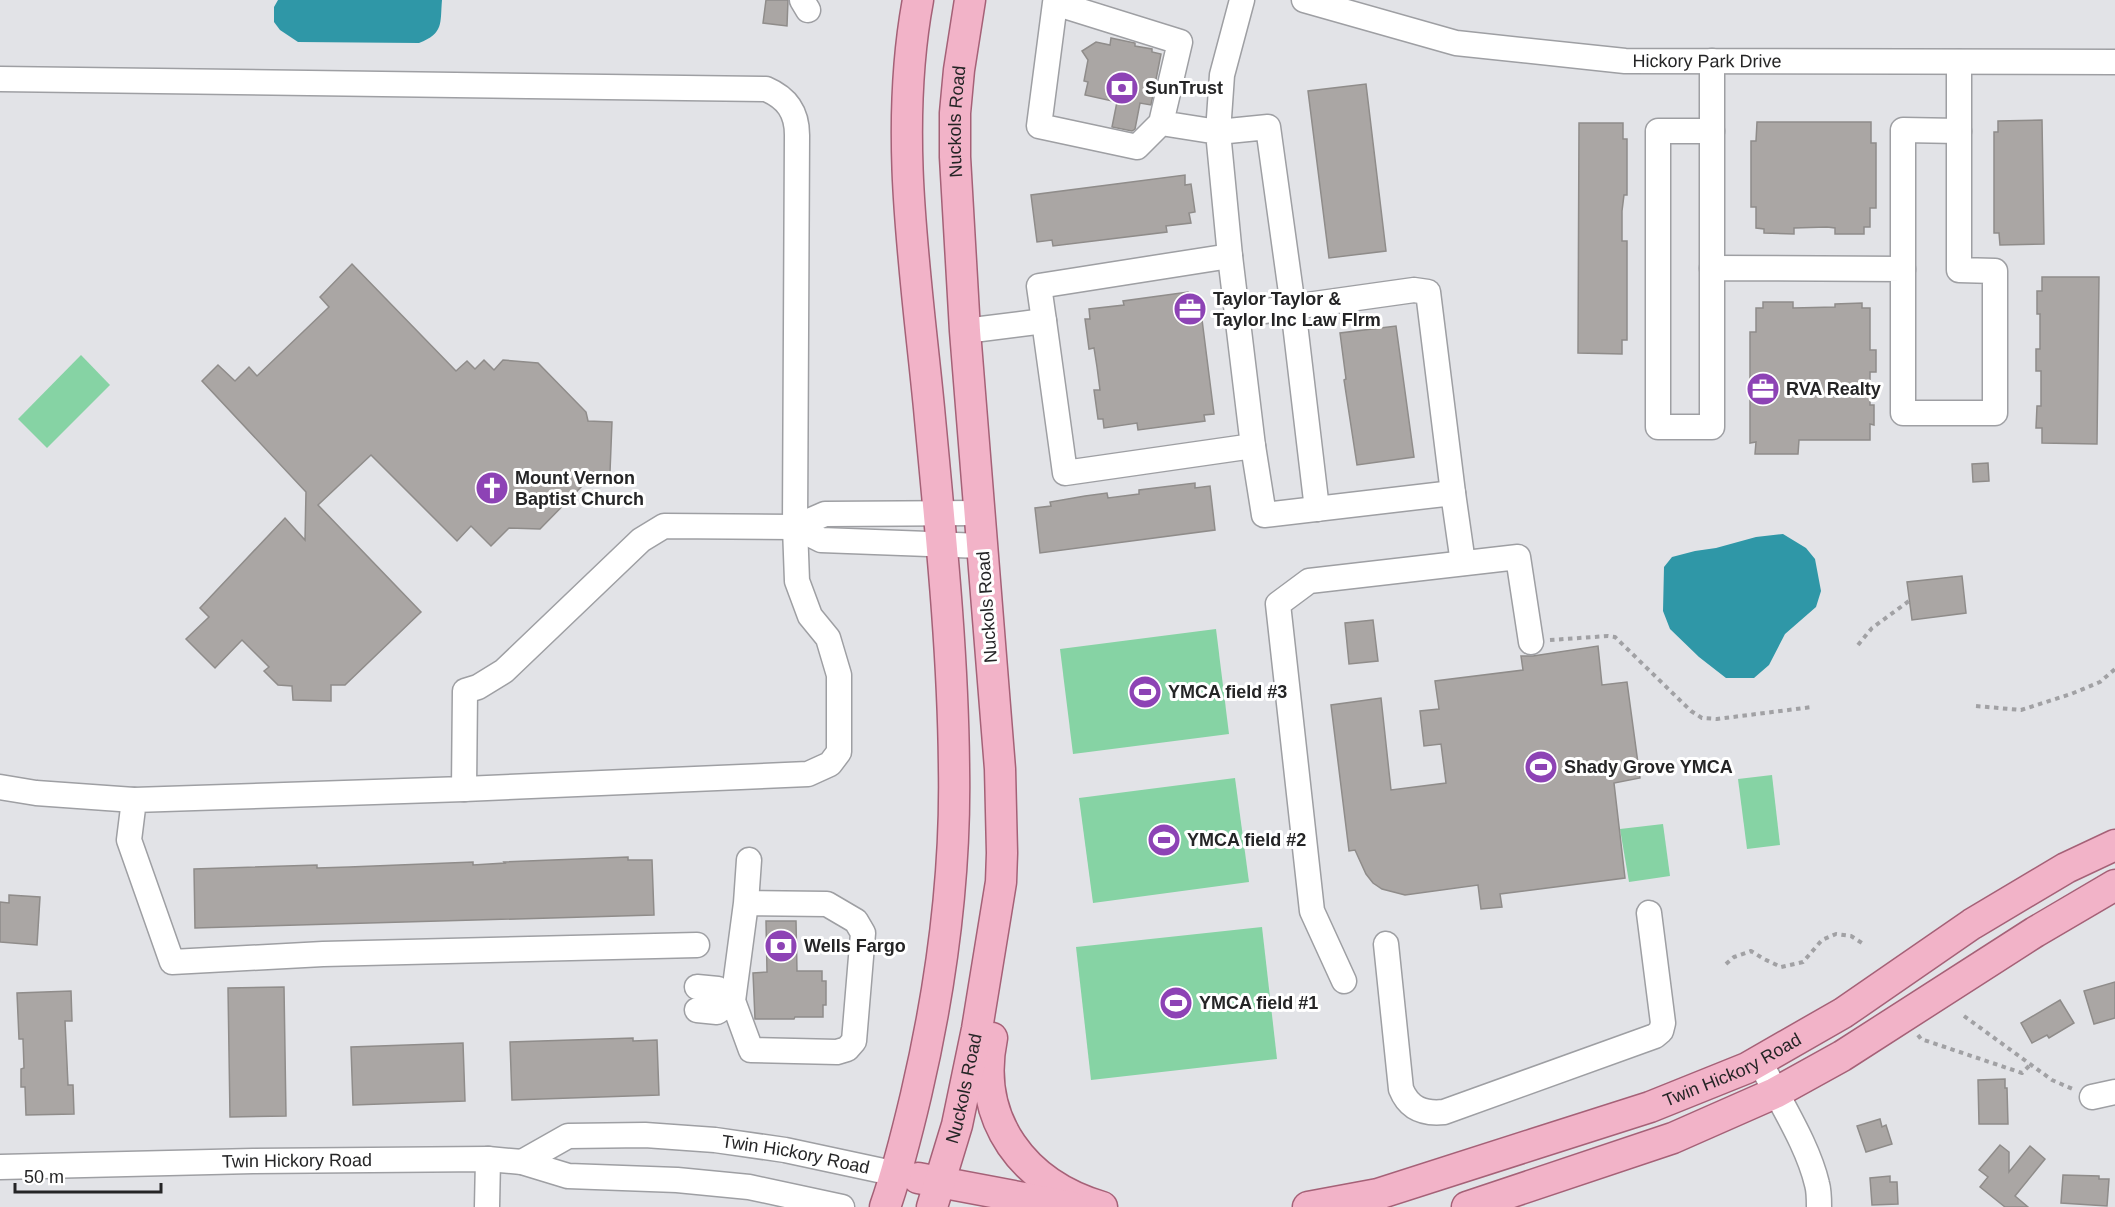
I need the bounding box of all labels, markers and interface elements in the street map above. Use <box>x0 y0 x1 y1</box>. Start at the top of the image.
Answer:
street label: Hickory Park Drive <box>1633 51 1782 71</box>
street label: Nuckols Road <box>945 65 969 178</box>
bank icon: SunTrust <box>1104 70 1140 106</box>
place label: SunTrust <box>1145 78 1223 98</box>
place label: Taylor Taylor & Taylor Inc Law FIrm <box>1213 289 1381 330</box>
office icon: Taylor Taylor & Taylor Inc Law FIrm <box>1172 291 1208 327</box>
office icon: RVA Realty <box>1745 371 1781 407</box>
place label: RVA Realty <box>1786 379 1881 399</box>
place label: Mount Vernon Baptist Church <box>515 468 644 509</box>
church icon: Mount Vernon Baptist Church <box>474 470 510 506</box>
street label: Nuckols Road <box>973 550 1001 664</box>
sports icon: YMCA field #3 <box>1127 674 1163 710</box>
place label: YMCA field #3 <box>1168 682 1287 702</box>
sports icon: Shady Grove YMCA <box>1523 749 1559 785</box>
place label: Shady Grove YMCA <box>1564 757 1733 777</box>
sports icon: YMCA field #2 <box>1146 822 1182 858</box>
place label: YMCA field #2 <box>1187 830 1306 850</box>
bank icon: Wells Fargo <box>763 928 799 964</box>
place label: Wells Fargo <box>804 936 906 956</box>
sports icon: YMCA field #1 <box>1158 985 1194 1021</box>
place label: YMCA field #1 <box>1199 993 1318 1013</box>
street label: Twin Hickory Road <box>1660 1029 1805 1111</box>
street label: Nuckols Road <box>942 1032 986 1146</box>
street label: Twin Hickory Road <box>720 1131 872 1178</box>
street label: Twin Hickory Road <box>222 1150 372 1172</box>
scale bar <box>15 1156 160 1194</box>
text: 50 m <box>24 1167 64 1187</box>

